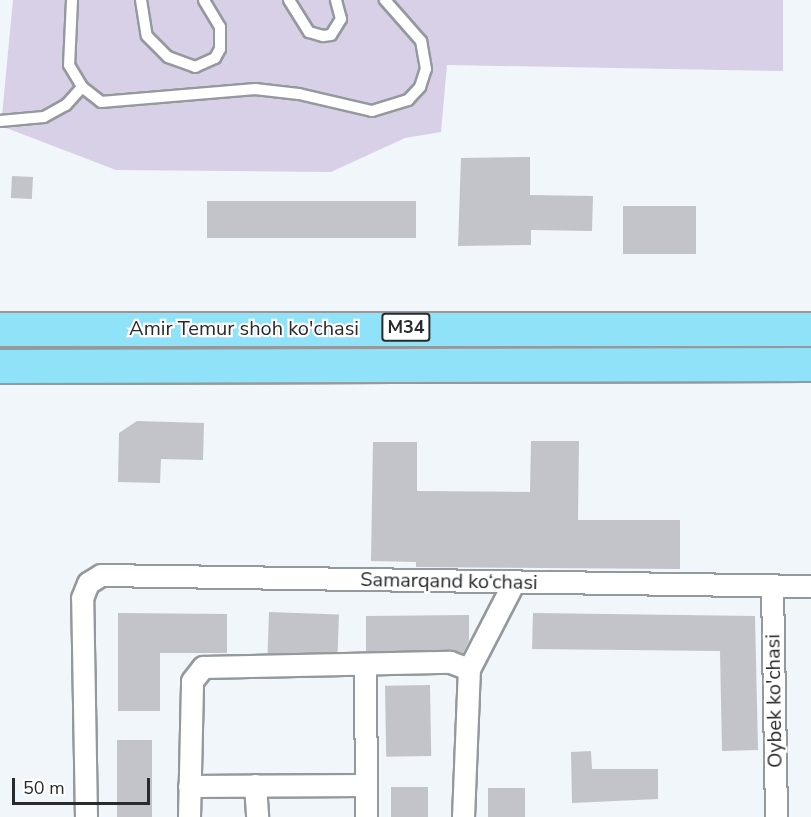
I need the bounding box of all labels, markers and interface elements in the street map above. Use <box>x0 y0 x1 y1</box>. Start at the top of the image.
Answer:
road number: M34 <box>380 312 432 342</box>
street label: Amir Temur shoh ko'chasi <box>129 316 359 340</box>
street label: Samarqand ko‘chasi <box>360 567 538 595</box>
street label: Oybek ko'chasi <box>761 634 787 768</box>
scale bar <box>15 766 153 804</box>
text: 50 m <box>23 776 65 800</box>

